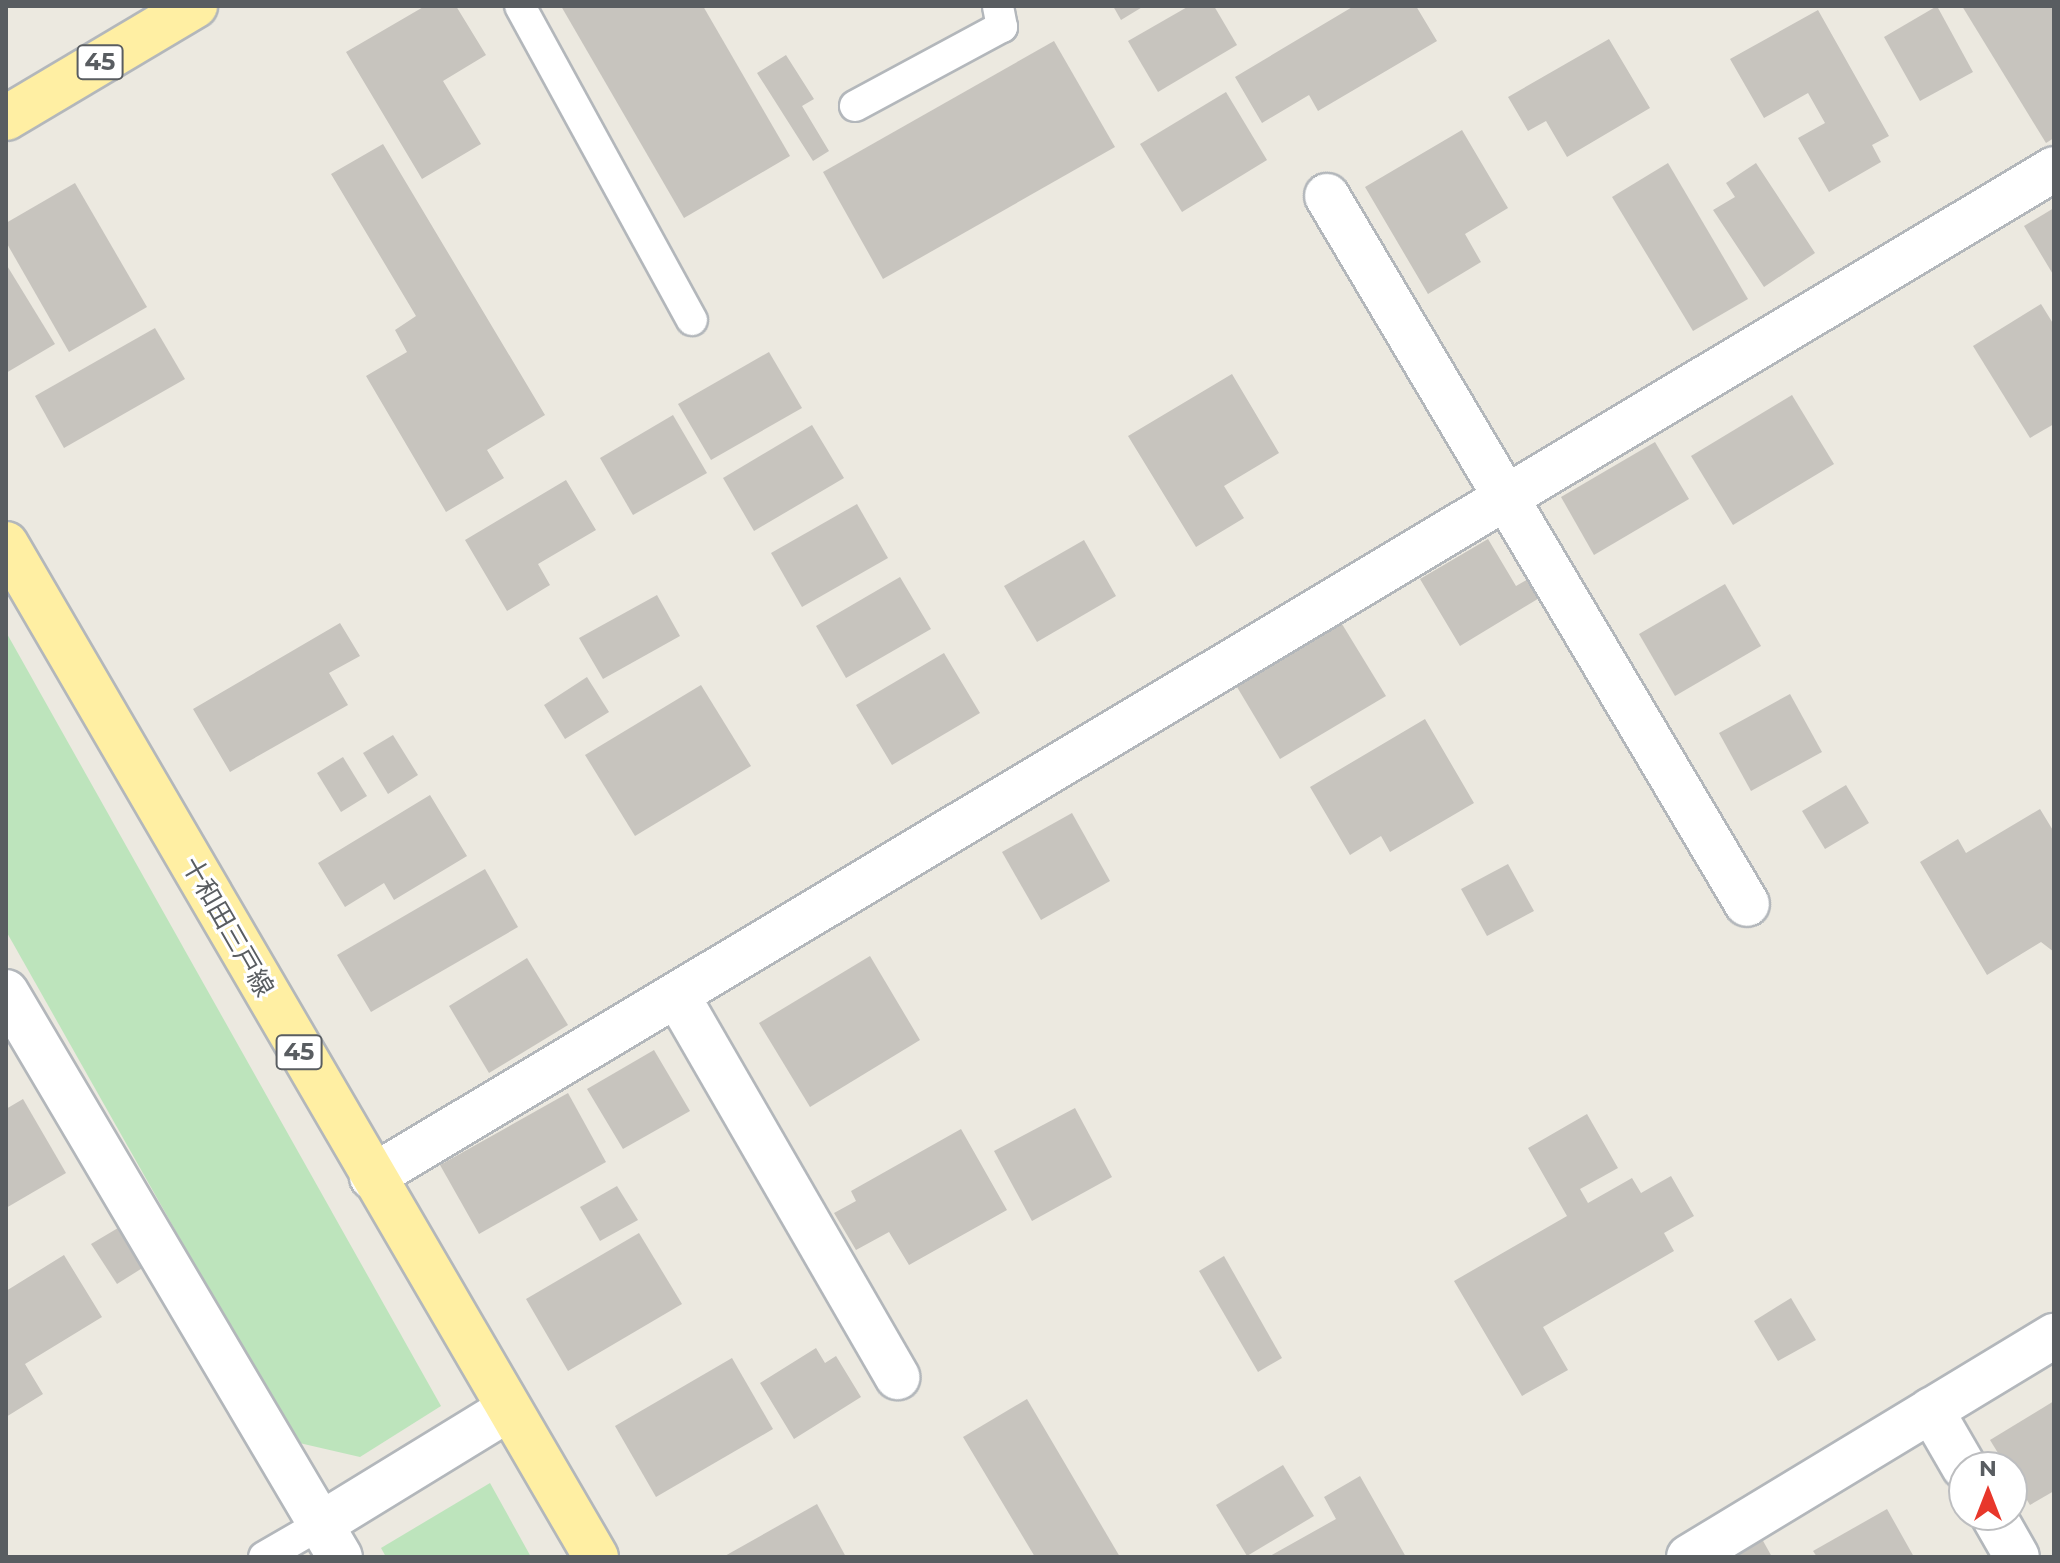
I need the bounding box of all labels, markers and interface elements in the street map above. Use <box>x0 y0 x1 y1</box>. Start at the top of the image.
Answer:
road number: 45 <box>76 42 124 82</box>
street label: 十和田三戸線 <box>174 852 280 1002</box>
road number: 45 <box>275 1032 323 1072</box>
north arrow <box>1948 1451 2028 1531</box>
text: N <box>1979 1455 1997 1482</box>

